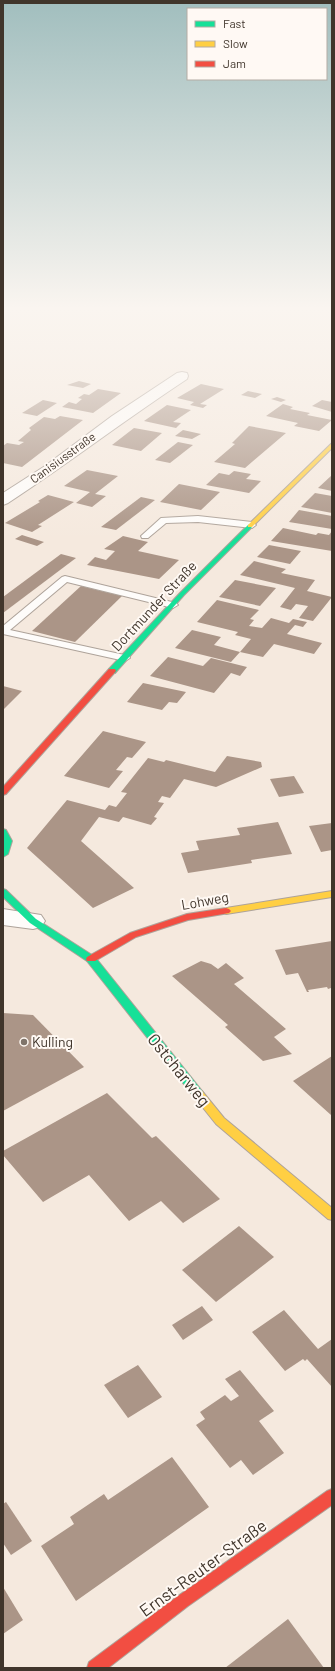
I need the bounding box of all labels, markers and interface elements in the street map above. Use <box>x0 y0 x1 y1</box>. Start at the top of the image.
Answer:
legend <box>187 8 327 80</box>
text: Fast <box>223 16 246 30</box>
text: Slow <box>223 36 248 50</box>
text: Jam <box>223 56 246 70</box>
street label: Canisiusstraße <box>27 429 98 486</box>
street label: Dortmunder Straße <box>108 557 200 654</box>
street label: Lohweg <box>180 888 230 913</box>
street label: Ostcharweg <box>144 1029 215 1110</box>
place label: Kulling <box>32 1033 73 1050</box>
marker: Kulling <box>19 1037 29 1047</box>
street label: Ernst-Reuter-Straße <box>135 1514 270 1620</box>

